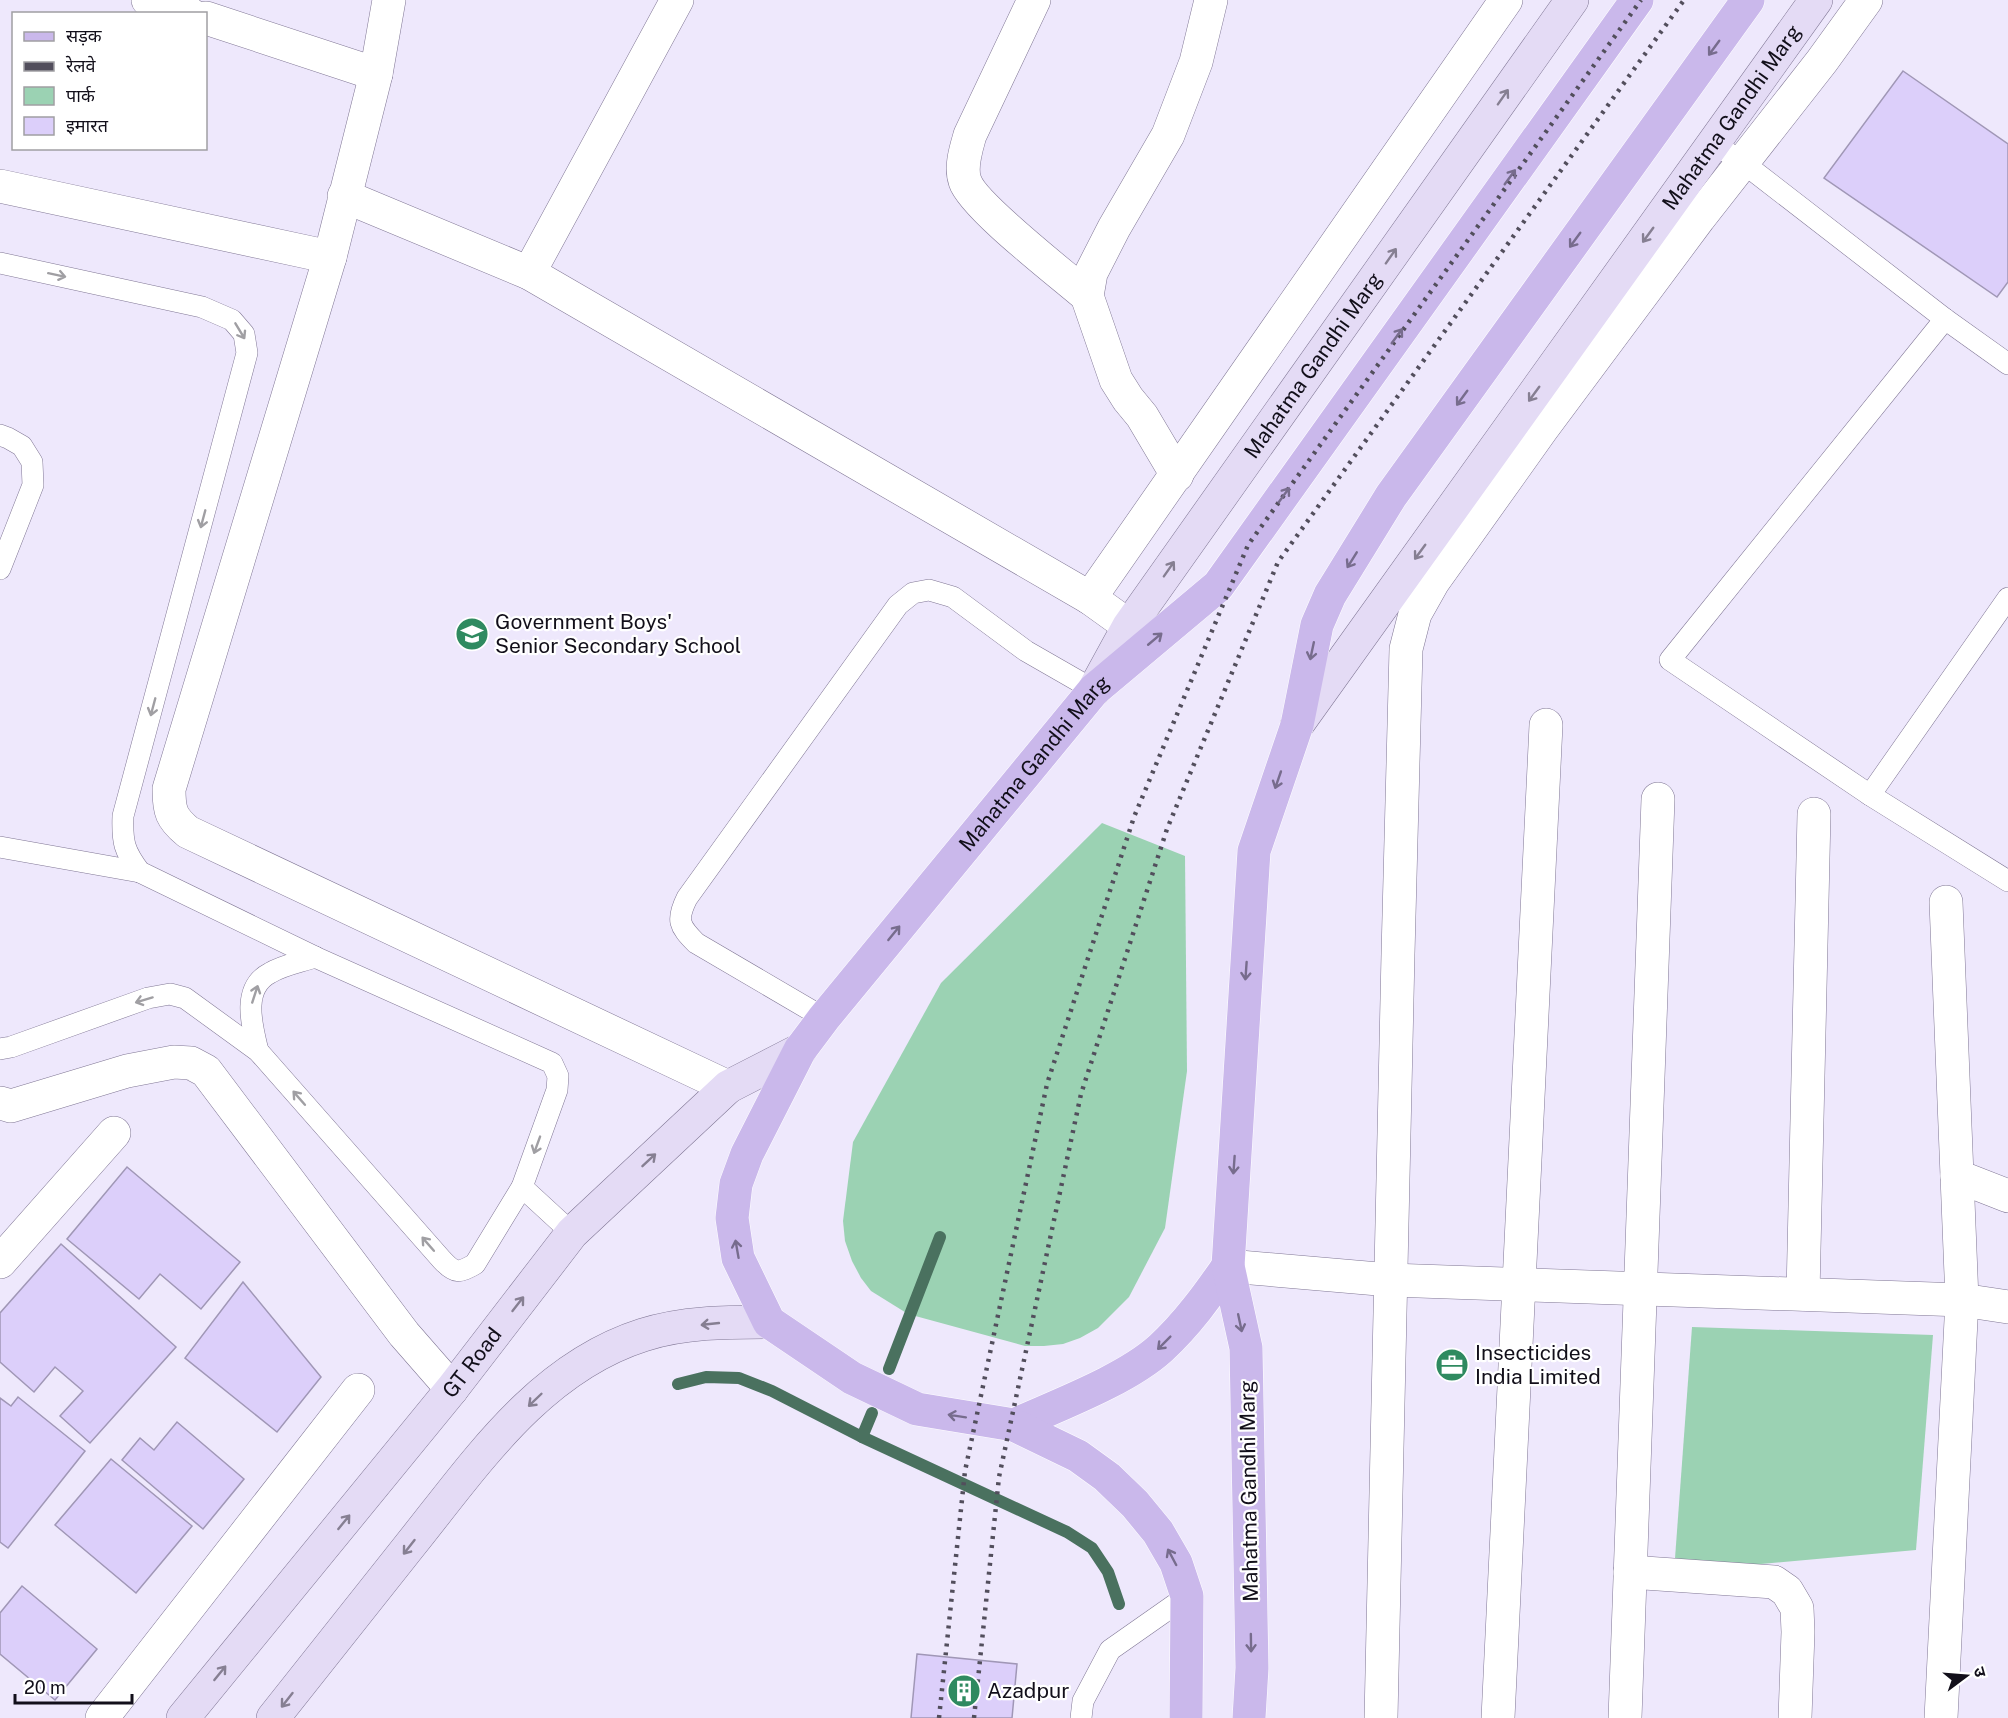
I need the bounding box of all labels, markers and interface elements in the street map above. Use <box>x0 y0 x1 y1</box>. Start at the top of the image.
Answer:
legend <box>12 12 207 150</box>
street label: Mahatma Gandhi Marg <box>1657 20 1806 215</box>
text: सड़क <box>66 25 103 46</box>
one-way arrow <box>1707 39 1720 55</box>
text: रेलवे <box>65 55 97 76</box>
text: पार्क <box>66 85 96 106</box>
one-way arrow <box>1497 89 1510 105</box>
text: इमारत <box>66 115 109 136</box>
one-way arrow <box>1504 170 1517 186</box>
one-way arrow <box>1641 227 1654 243</box>
one-way arrow <box>1569 232 1581 248</box>
one-way arrow <box>1385 248 1397 264</box>
street label: Mahatma Gandhi Marg <box>1239 268 1387 463</box>
one-way arrow <box>47 270 66 282</box>
one-way arrow <box>233 323 246 340</box>
one-way arrow <box>1391 329 1403 345</box>
one-way arrow <box>1528 385 1540 401</box>
one-way arrow <box>1455 390 1468 406</box>
one-way arrow <box>1277 487 1290 503</box>
one-way arrow <box>197 509 208 528</box>
one-way arrow <box>1414 544 1426 560</box>
one-way arrow <box>1345 551 1358 568</box>
one-way arrow <box>1163 562 1175 578</box>
place label: Government Boys' Senior Secondary School <box>495 609 741 658</box>
school or university icon: Government Boys' Senior Secondary School <box>454 616 490 652</box>
one-way arrow <box>1147 632 1162 646</box>
one-way arrow <box>1306 640 1317 660</box>
street label: Mahatma Gandhi Marg <box>953 669 1114 856</box>
one-way arrow <box>146 697 158 716</box>
one-way arrow <box>1271 770 1282 789</box>
one-way arrow <box>888 925 901 941</box>
one-way arrow <box>1241 960 1252 980</box>
one-way arrow <box>250 985 261 1004</box>
one-way arrow <box>135 995 154 1006</box>
one-way arrow <box>292 1091 306 1106</box>
one-way arrow <box>531 1135 542 1154</box>
one-way arrow <box>642 1153 657 1168</box>
one-way arrow <box>1228 1155 1239 1175</box>
one-way arrow <box>421 1237 435 1252</box>
one-way arrow <box>731 1240 742 1259</box>
one-way arrow <box>511 1296 524 1312</box>
one-way arrow <box>1235 1313 1247 1332</box>
one-way arrow <box>701 1319 721 1330</box>
street label: GT Road <box>437 1322 507 1403</box>
one-way arrow <box>1157 1336 1172 1351</box>
place label: Insecticides India Limited <box>1475 1340 1601 1389</box>
office icon: Insecticides India Limited <box>1434 1347 1470 1383</box>
street label: Mahatma Gandhi Marg <box>1234 1380 1263 1602</box>
one-way arrow <box>528 1392 543 1407</box>
one-way arrow <box>947 1410 967 1421</box>
one-way arrow <box>337 1514 350 1530</box>
one-way arrow <box>402 1539 415 1555</box>
one-way arrow <box>1166 1549 1177 1567</box>
one-way arrow <box>1246 1633 1257 1653</box>
north arrow <box>1936 1646 1996 1706</box>
one-way arrow <box>214 1665 227 1681</box>
text: उ <box>1970 1665 1991 1680</box>
scale bar <box>15 1667 132 1705</box>
building icon: Azadpur <box>946 1673 982 1709</box>
text: 20 m <box>24 1677 66 1698</box>
place label: Azadpur <box>987 1678 1069 1703</box>
one-way arrow <box>281 1692 294 1708</box>

